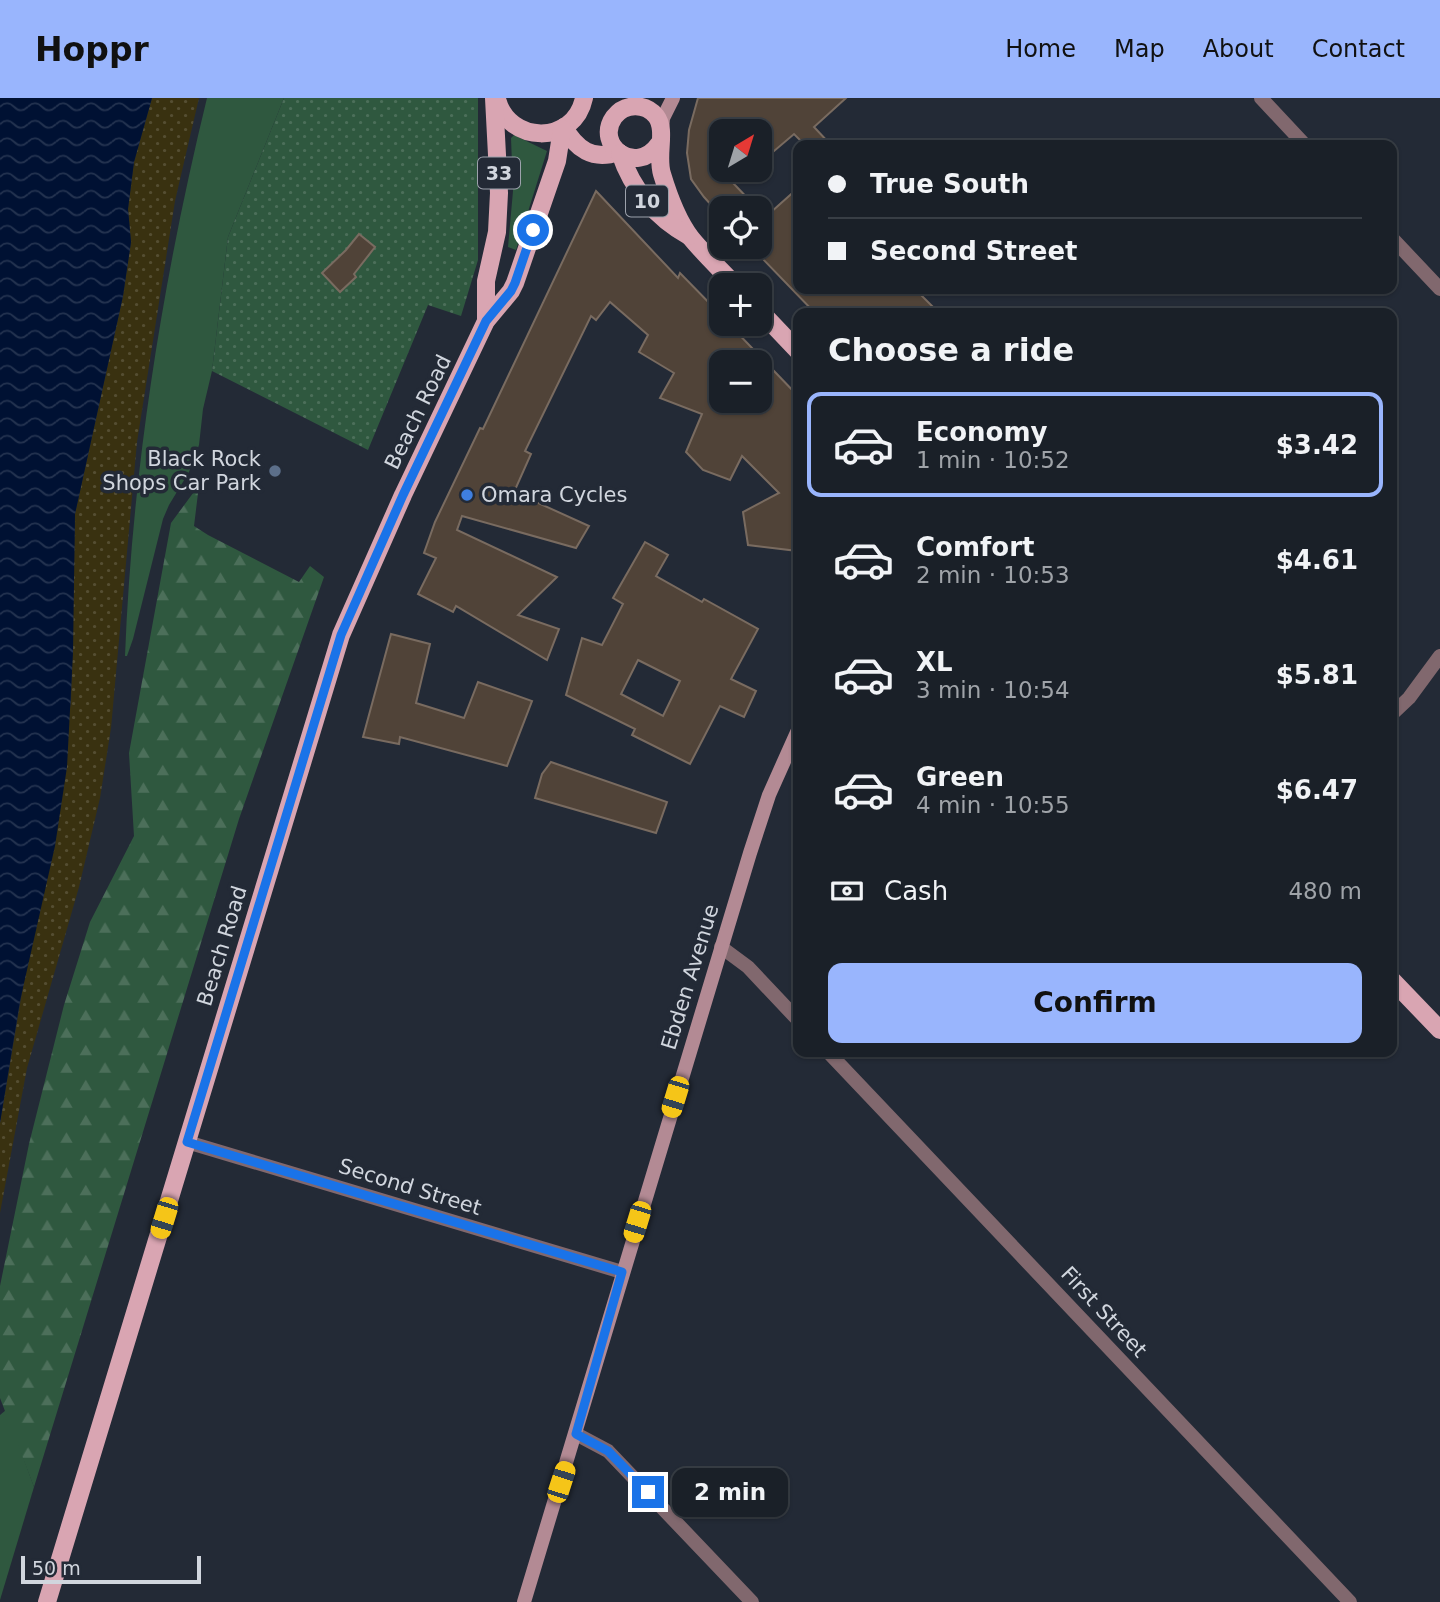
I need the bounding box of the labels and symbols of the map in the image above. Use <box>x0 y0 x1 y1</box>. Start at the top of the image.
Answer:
north arrow <box>709 119 772 182</box>
road number: 33 <box>478 158 520 188</box>
road number: 10 <box>626 186 668 216</box>
route start <box>517 214 549 246</box>
street label: Beach Road <box>380 351 456 473</box>
place label: Black Rock Shops Car Park <box>102 447 262 495</box>
marker: Black Rock Shops Car Park <box>267 463 283 479</box>
place label: Omara Cycles <box>481 483 627 507</box>
marker: Omara Cycles <box>459 487 475 503</box>
street label: Beach Road <box>192 883 252 1009</box>
street label: Ebden Avenue <box>656 901 724 1053</box>
car <box>659 1074 692 1120</box>
street label: Second Street <box>336 1154 484 1220</box>
car <box>148 1195 181 1241</box>
car <box>621 1199 654 1245</box>
street label: First Street <box>1056 1262 1152 1362</box>
car <box>545 1459 578 1505</box>
callout: 2 min <box>672 1468 788 1516</box>
route end <box>632 1476 664 1508</box>
scale bar <box>21 1553 201 1585</box>

